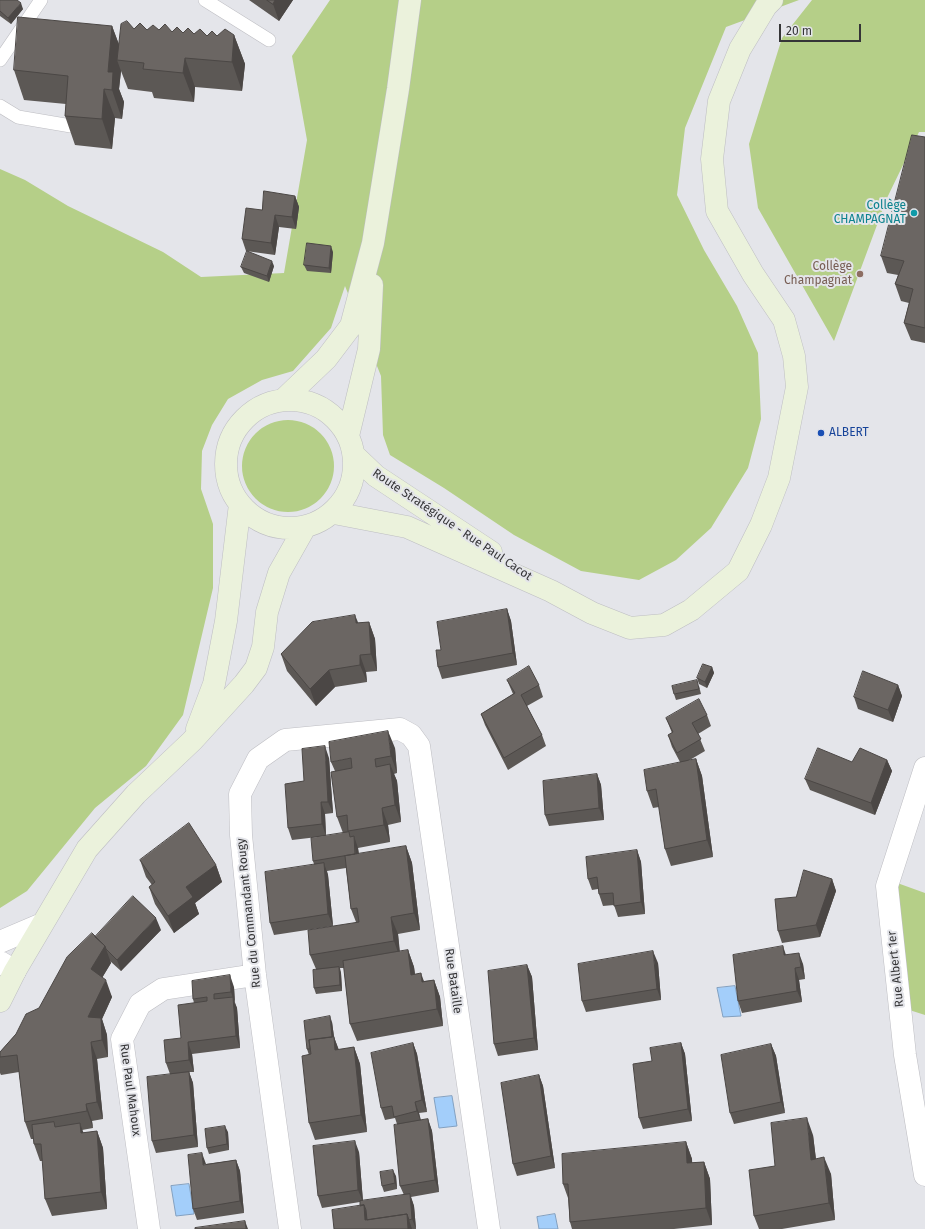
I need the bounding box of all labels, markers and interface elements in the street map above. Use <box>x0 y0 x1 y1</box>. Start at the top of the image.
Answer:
scale bar <box>781 16 863 42</box>
text: 20 m <box>786 24 812 38</box>
place label: Collège CHAMPAGNAT <box>834 199 906 227</box>
marker: Collège CHAMPAGNAT <box>909 208 919 218</box>
place label: Collège Champagnat <box>784 260 852 288</box>
marker: Collège Champagnat <box>855 269 865 279</box>
place label: ALBERT <box>829 426 869 440</box>
marker: ALBERT <box>816 428 826 438</box>
street label: Route Stratégique - Rue Paul Cacot <box>370 466 534 584</box>
street label: Rue du Commandant Rougy <box>234 837 264 989</box>
street label: Rue Albert 1er <box>885 930 907 1008</box>
street label: Rue Bataille <box>441 948 465 1014</box>
street label: Rue Paul Mahoux <box>116 1043 144 1137</box>

